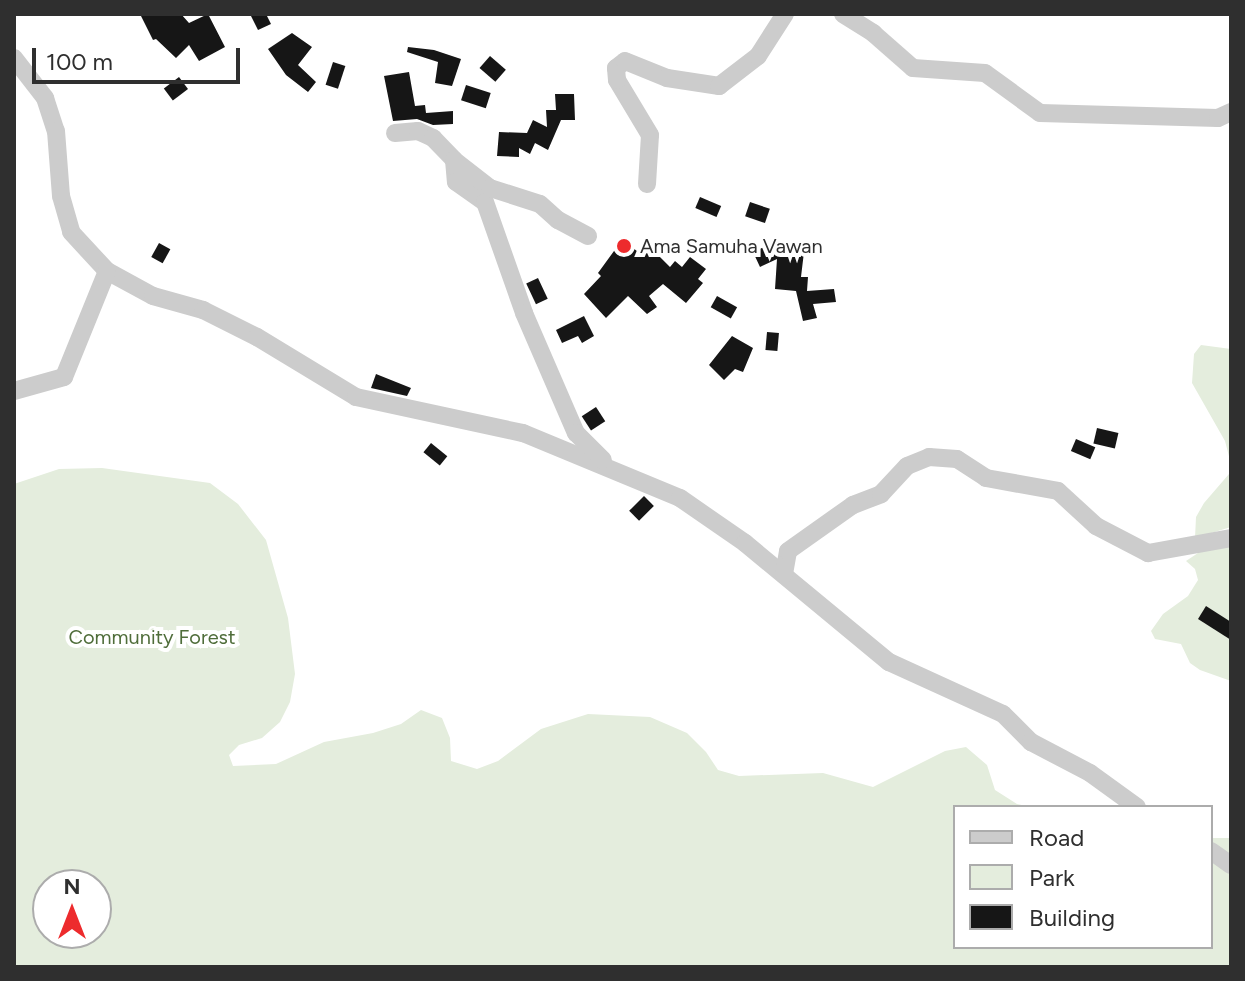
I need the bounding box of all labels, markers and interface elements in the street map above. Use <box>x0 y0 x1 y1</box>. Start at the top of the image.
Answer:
scale bar <box>36 32 244 82</box>
text: 100 m <box>46 47 113 76</box>
place label: Ama Samuha Vawan <box>640 234 823 258</box>
marker: Ama Samuha Vawan <box>615 237 633 255</box>
park label: Community Forest <box>69 625 235 649</box>
legend <box>953 805 1213 949</box>
text: Road <box>1029 823 1084 852</box>
text: Park <box>1029 863 1075 892</box>
north arrow <box>32 869 112 949</box>
text: N <box>63 873 81 900</box>
text: Building <box>1029 903 1115 932</box>

